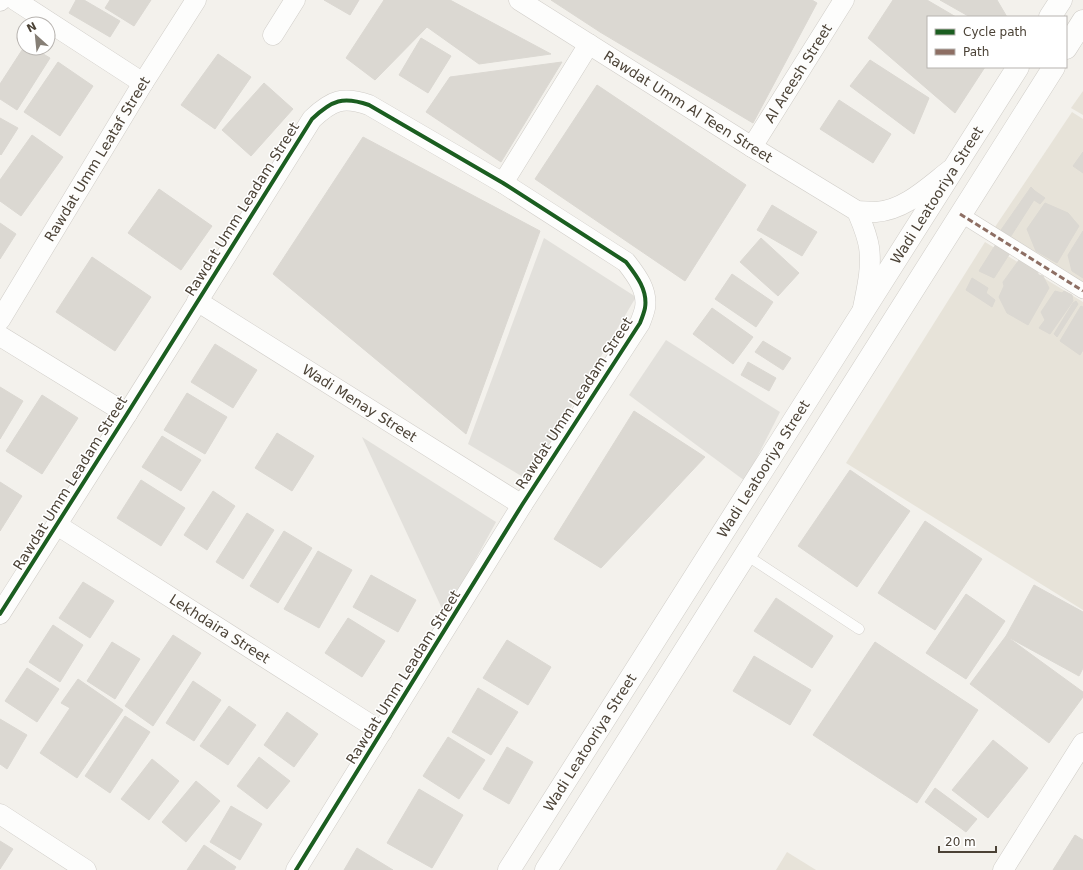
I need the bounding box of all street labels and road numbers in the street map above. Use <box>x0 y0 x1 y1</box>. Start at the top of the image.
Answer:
street label: Al Areesh Street <box>761 21 835 126</box>
street label: Rawdat Umm Al Teen Street <box>601 48 776 166</box>
street label: Rawdat Umm Leataf Street <box>41 73 153 244</box>
street label: Rawdat Umm Leadam Street <box>182 119 302 299</box>
street label: Wadi Leatooriya Street <box>887 123 987 267</box>
street label: Rawdat Umm Leadam Street <box>512 314 636 492</box>
street label: Wadi Menay Street <box>299 361 420 445</box>
street label: Rawdat Umm Leadam Street <box>10 393 130 573</box>
street label: Wadi Leatooriya Street <box>714 397 813 541</box>
street label: Rawdat Umm Leadam Street <box>343 587 463 767</box>
street label: Lekhdaira Street <box>167 591 273 667</box>
street label: Wadi Leatooriya Street <box>540 670 640 814</box>

